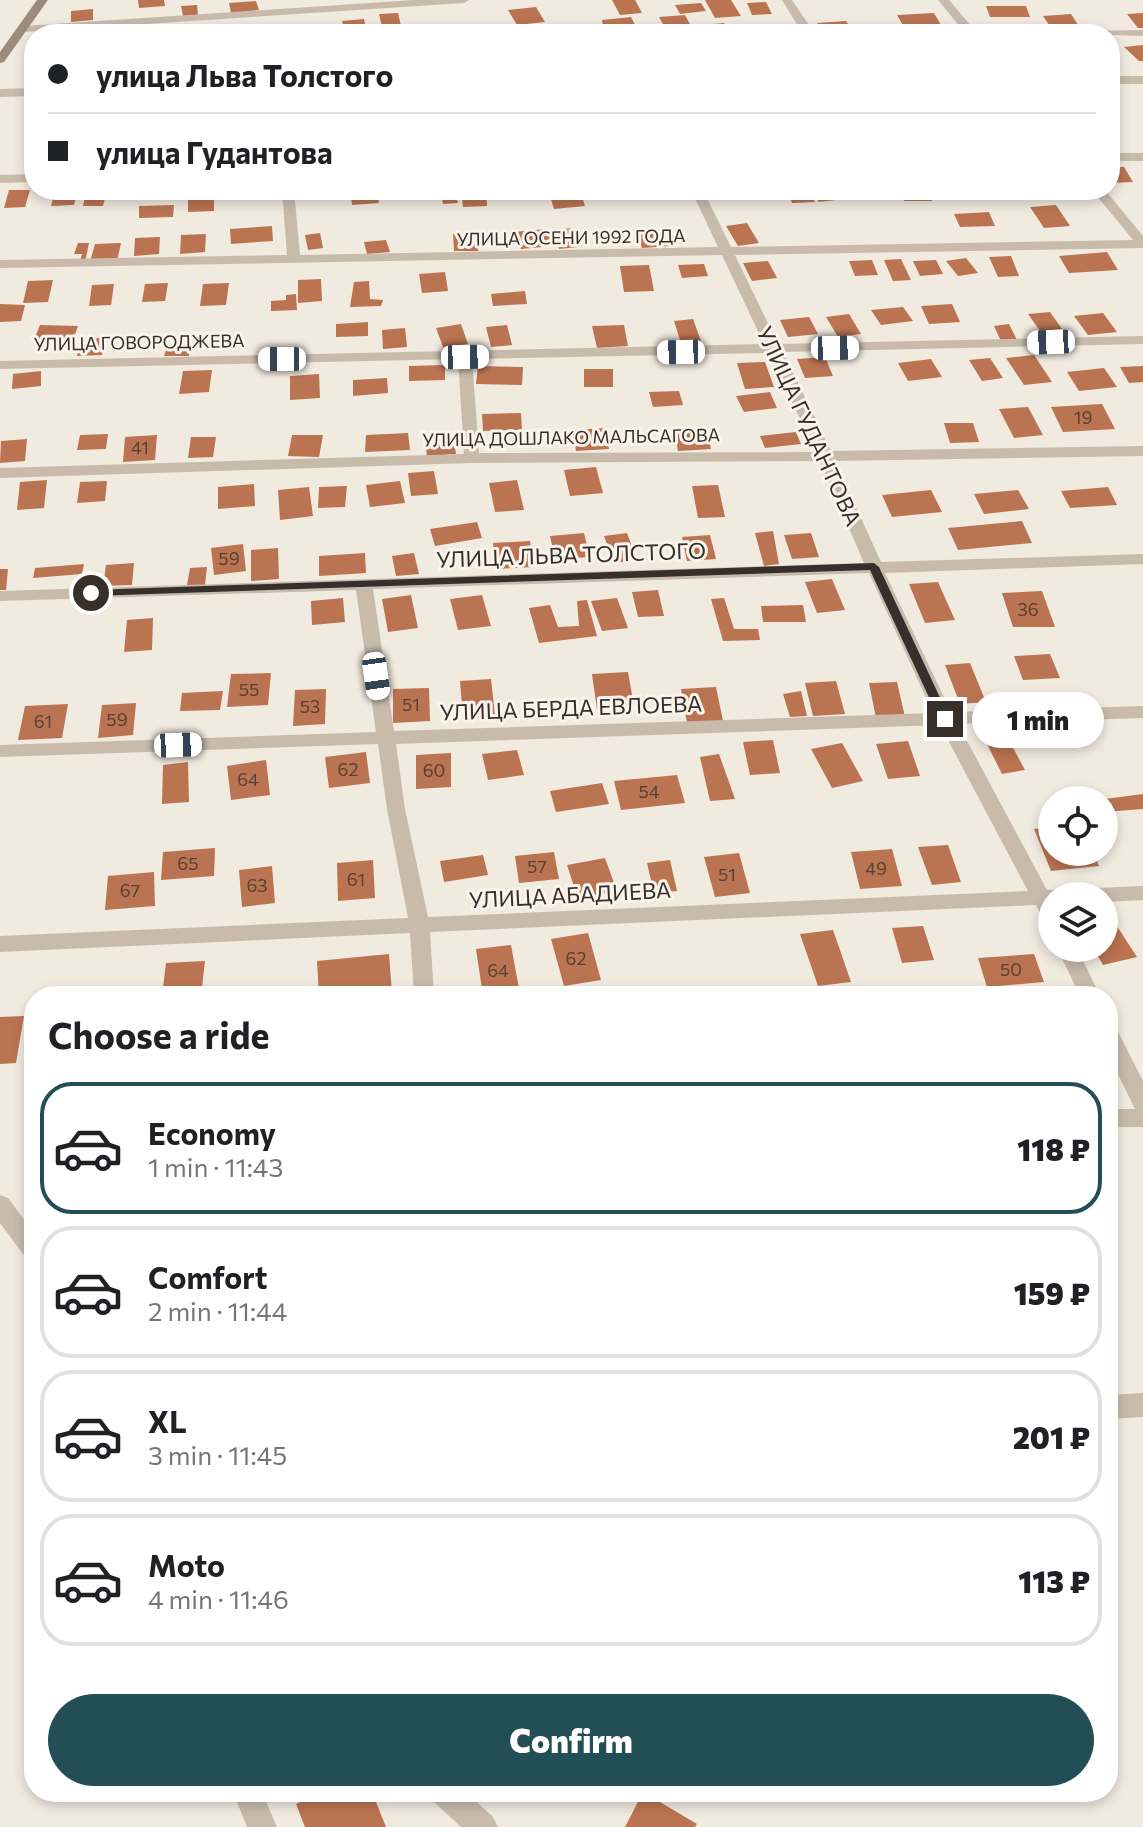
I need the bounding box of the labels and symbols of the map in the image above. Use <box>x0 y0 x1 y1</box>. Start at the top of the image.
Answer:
street label: УЛИЦА ОСЕНИ 1992 ГОДА <box>456 224 686 250</box>
street label: УЛИЦА ГУДАНТОВА <box>751 322 868 530</box>
street label: УЛИЦА ГОВОРОДЖЕВА <box>33 329 245 355</box>
car <box>1027 329 1075 355</box>
car <box>811 336 859 360</box>
car <box>657 340 705 364</box>
car <box>441 345 489 369</box>
car <box>258 347 306 371</box>
house number: 19 <box>1074 406 1092 428</box>
street label: УЛИЦА ДОШЛАКО МАЛЬСАГОВА <box>422 423 720 451</box>
house number: 41 <box>131 436 149 458</box>
street label: УЛИЦА ЛЬВА ТОЛСТОГО <box>436 536 706 573</box>
house number: 59 <box>218 547 240 569</box>
route start <box>73 575 109 611</box>
house number: 36 <box>1017 598 1039 620</box>
car <box>361 651 391 701</box>
house number: 55 <box>239 678 259 700</box>
street label: УЛИЦА БЕРДА ЕВЛОЕВА <box>439 689 703 726</box>
callout: 1 min <box>973 691 1105 747</box>
house number: 51 <box>402 693 420 715</box>
house number: 53 <box>300 695 320 717</box>
route end <box>927 701 963 737</box>
house number: 59 <box>106 708 128 730</box>
house number: 61 <box>34 710 52 732</box>
car <box>154 732 202 758</box>
house number: 62 <box>338 758 358 780</box>
house number: 60 <box>423 759 445 781</box>
house number: 64 <box>237 768 259 790</box>
house number: 54 <box>638 780 660 802</box>
house number: 65 <box>177 852 199 874</box>
house number: 57 <box>527 855 547 877</box>
house number: 49 <box>865 857 887 879</box>
house number: 51 <box>718 863 736 885</box>
house number: 61 <box>347 868 365 890</box>
house number: 63 <box>246 874 268 896</box>
street label: УЛИЦА АБАДИЕВА <box>468 876 672 913</box>
house number: 67 <box>120 879 140 901</box>
house number: 62 <box>566 947 586 969</box>
house number: 50 <box>1000 958 1022 980</box>
house number: 64 <box>487 959 509 981</box>

